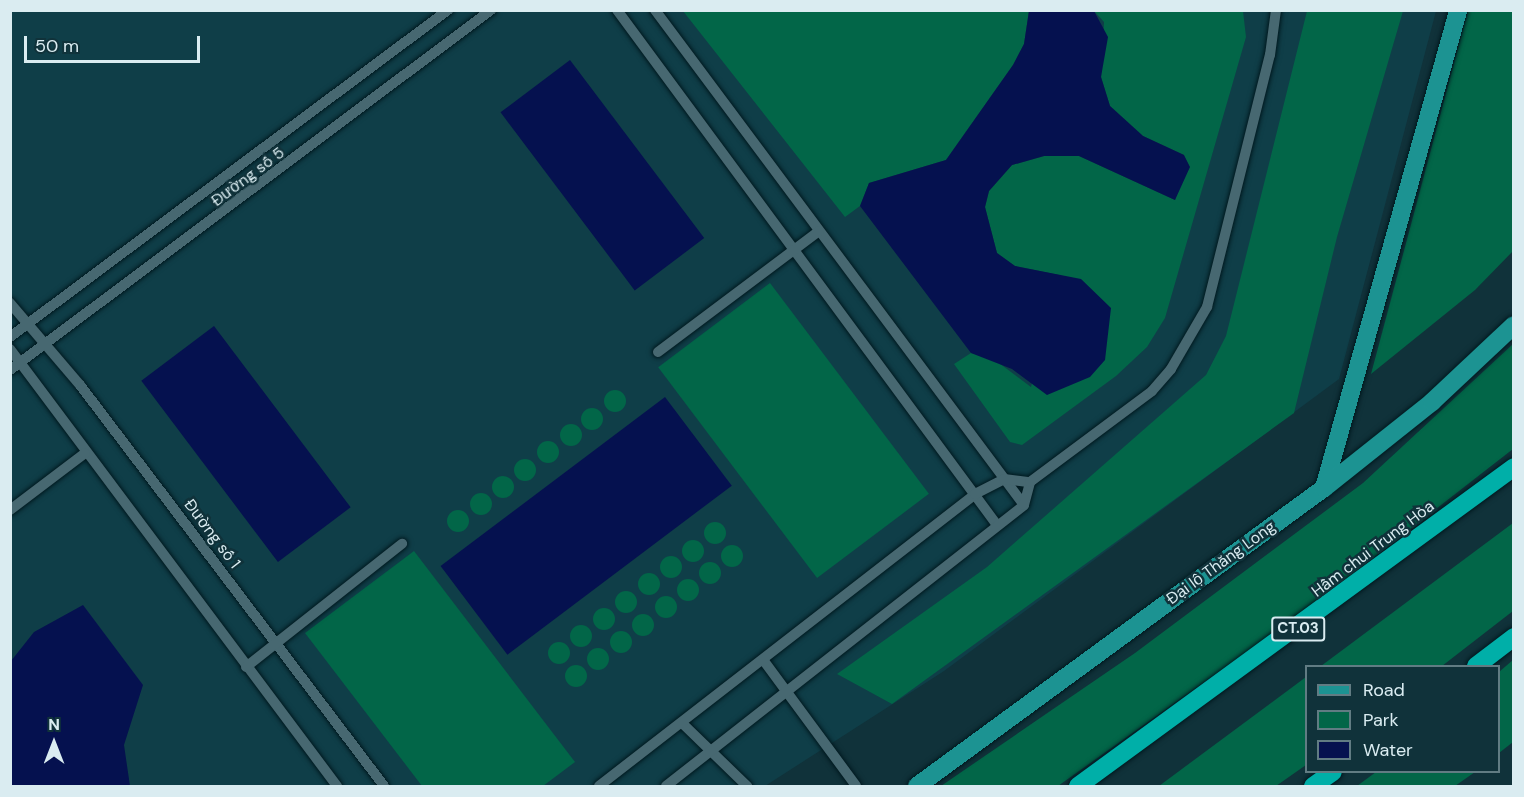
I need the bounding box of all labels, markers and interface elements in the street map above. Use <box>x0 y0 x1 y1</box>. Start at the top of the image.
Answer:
scale bar <box>27 24 202 62</box>
text: 50 m <box>35 34 79 58</box>
street label: Đường số 5 <box>208 143 288 211</box>
street label: Đường số 1 <box>180 496 244 572</box>
street label: Hầm chui Trung Hòa <box>1308 497 1438 601</box>
street label: Đại lộ Thăng Long <box>1163 517 1279 609</box>
road number: CT.03 <box>1271 617 1325 641</box>
legend <box>1305 665 1500 773</box>
text: Road <box>1363 678 1405 702</box>
text: Park <box>1363 708 1399 732</box>
north arrow <box>24 713 84 773</box>
text: N <box>48 714 60 735</box>
text: Water <box>1363 738 1413 762</box>

